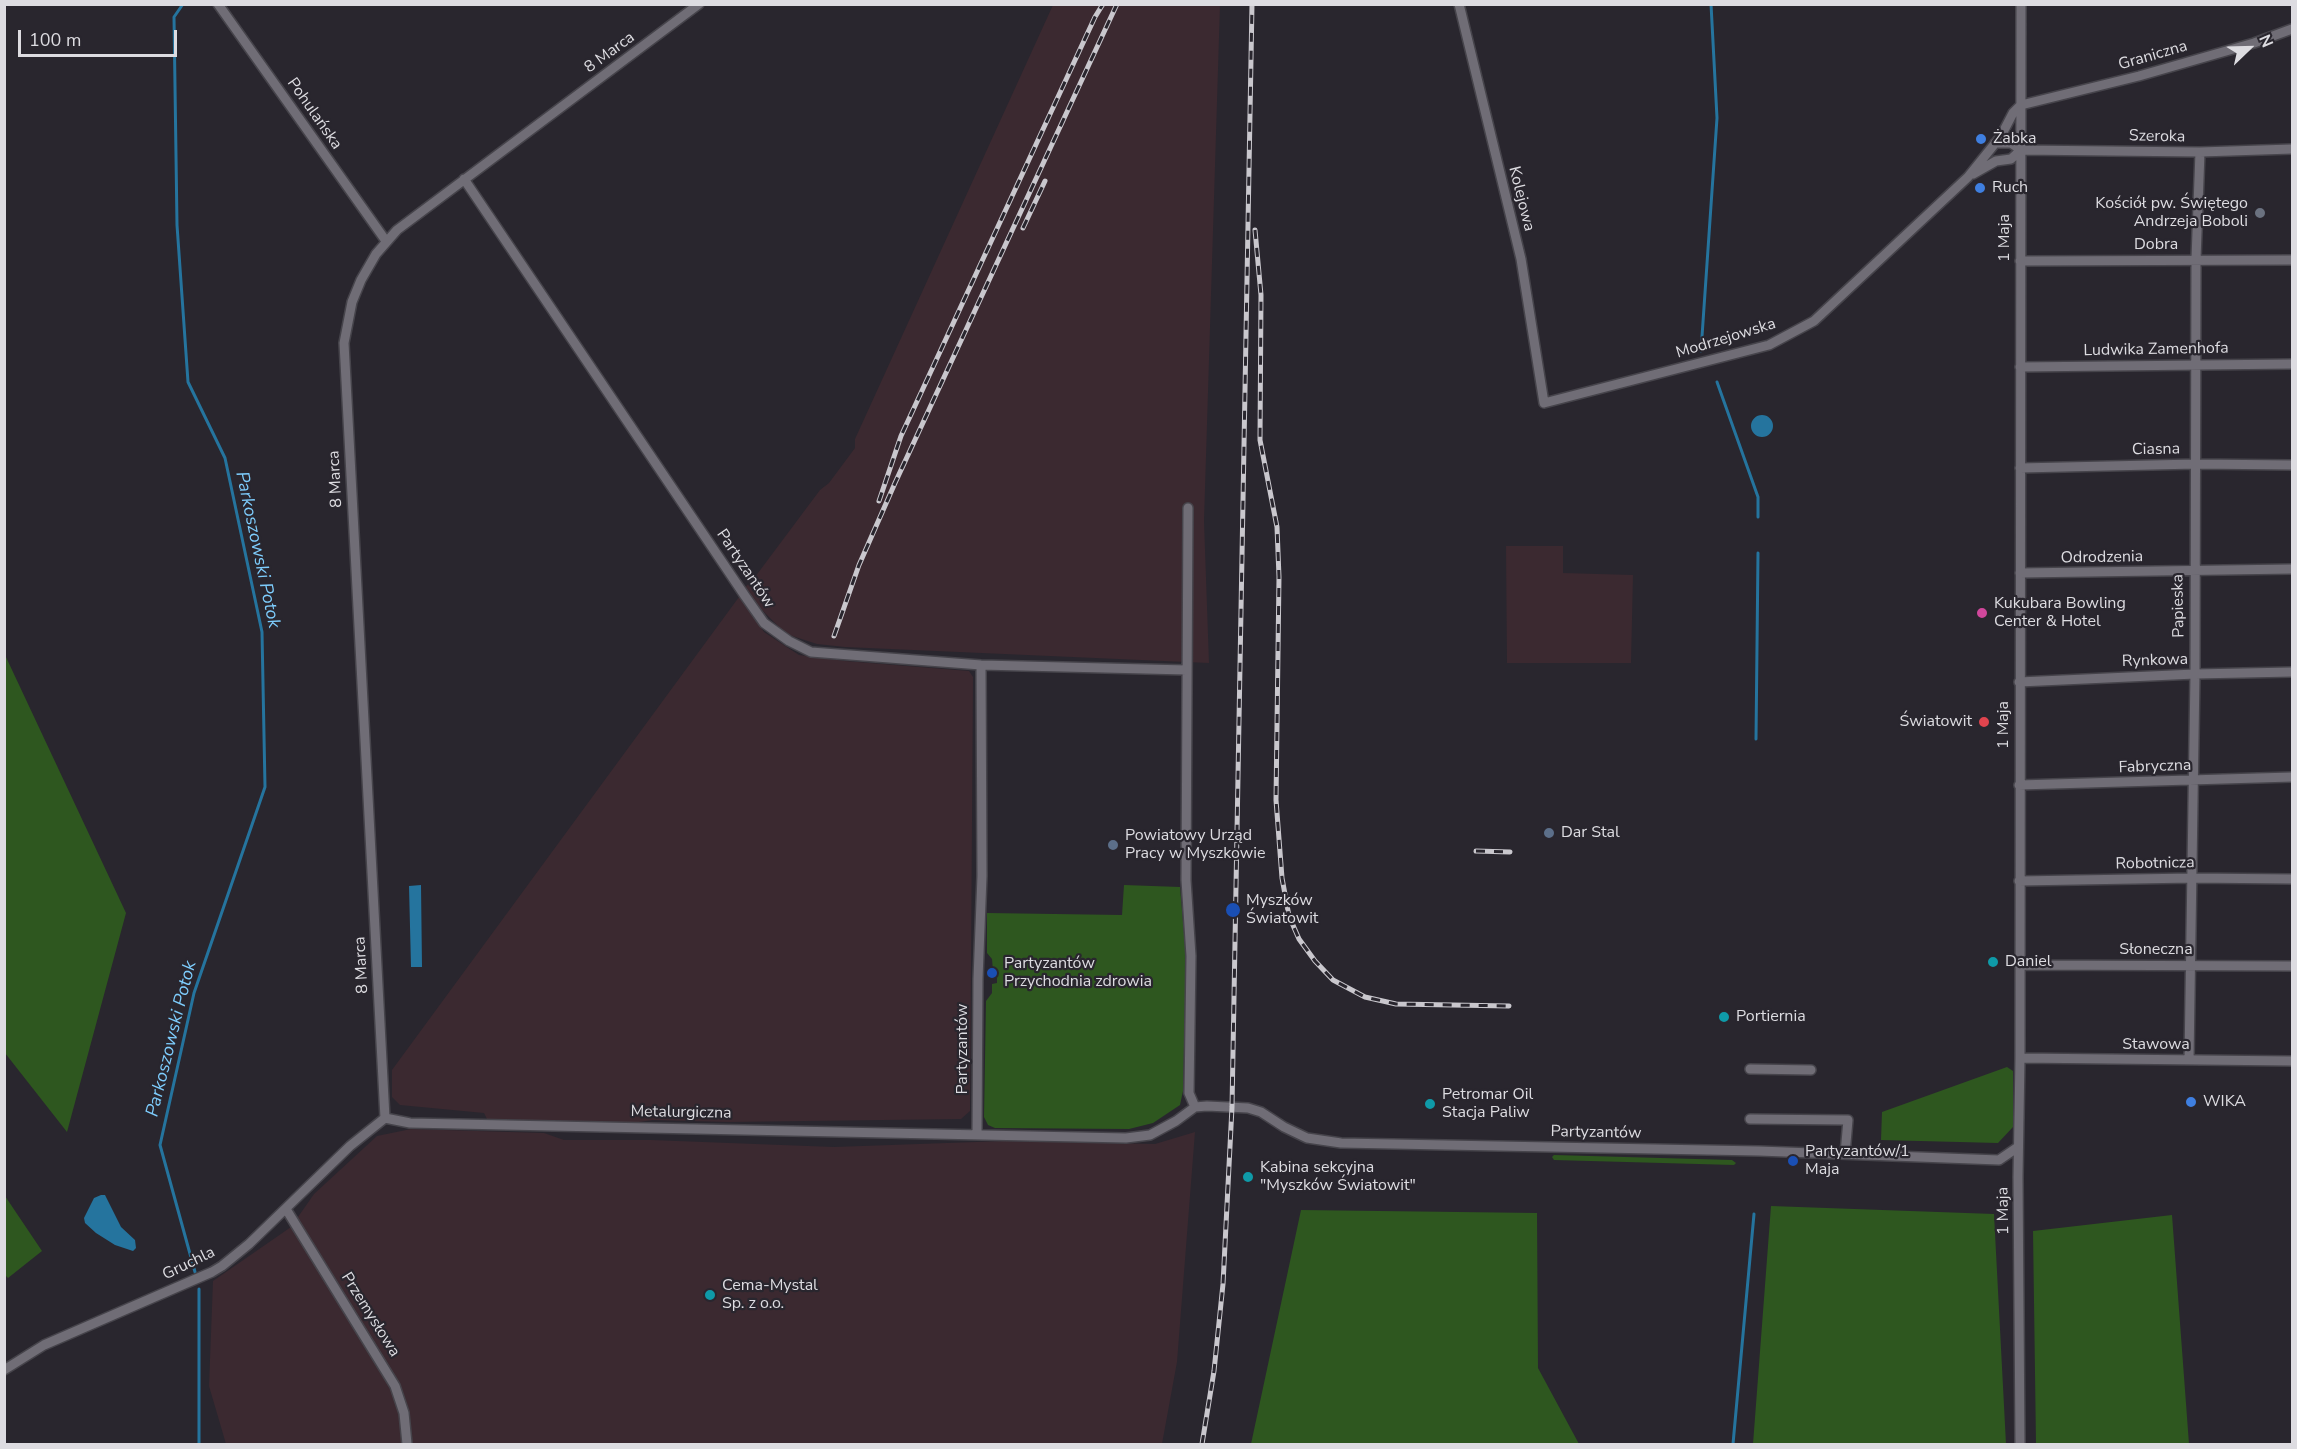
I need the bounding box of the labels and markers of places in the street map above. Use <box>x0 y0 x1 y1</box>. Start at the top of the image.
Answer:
place label: Żabka <box>1993 129 2036 149</box>
marker: Żabka <box>1974 132 1988 146</box>
place label: Ruch <box>1992 178 2028 198</box>
marker: Ruch <box>1973 181 1987 195</box>
place label: Kościół pw. Świętego Andrzeja Boboli <box>2095 194 2248 232</box>
marker: Kościół pw. Świętego Andrzeja Boboli <box>2253 206 2267 220</box>
place label: Kukubara Bowling Center & Hotel <box>1994 594 2126 632</box>
marker: Kukubara Bowling Center & Hotel <box>1975 606 1989 620</box>
place label: Światowit <box>1900 712 1972 732</box>
marker: Światowit <box>1977 715 1991 729</box>
place label: Dar Stal <box>1561 823 1620 843</box>
place label: Powiatowy Urząd Pracy w Myszkowie <box>1125 826 1265 864</box>
marker: Dar Stal <box>1542 826 1556 840</box>
marker: Powiatowy Urząd Pracy w Myszkowie <box>1106 838 1120 852</box>
place label: Myszków Światowit <box>1246 891 1318 929</box>
marker: Myszków Światowit <box>1224 901 1242 919</box>
place label: Daniel <box>2005 952 2051 972</box>
place label: Partyzantów Przychodnia zdrowia <box>1004 954 1152 992</box>
marker: Daniel <box>1986 955 2000 969</box>
marker: Partyzantów Przychodnia zdrowia <box>985 966 999 980</box>
place label: Portiernia <box>1736 1007 1806 1027</box>
marker: Portiernia <box>1717 1010 1731 1024</box>
place label: Petromar Oil Stacja Paliw <box>1442 1085 1533 1123</box>
place label: WIKA <box>2203 1092 2246 1112</box>
marker: WIKA <box>2184 1095 2198 1109</box>
marker: Petromar Oil Stacja Paliw <box>1423 1097 1437 1111</box>
place label: Partyzantów/1 Maja <box>1805 1142 1910 1180</box>
marker: Partyzantów/1 Maja <box>1786 1154 1800 1168</box>
place label: Kabina sekcyjna "Myszków Światowit" <box>1260 1158 1416 1196</box>
marker: Kabina sekcyjna "Myszków Światowit" <box>1241 1170 1255 1184</box>
place label: Cema-Mystal Sp. z o.o. <box>722 1276 818 1314</box>
marker: Cema-Mystal Sp. z o.o. <box>703 1288 717 1302</box>

